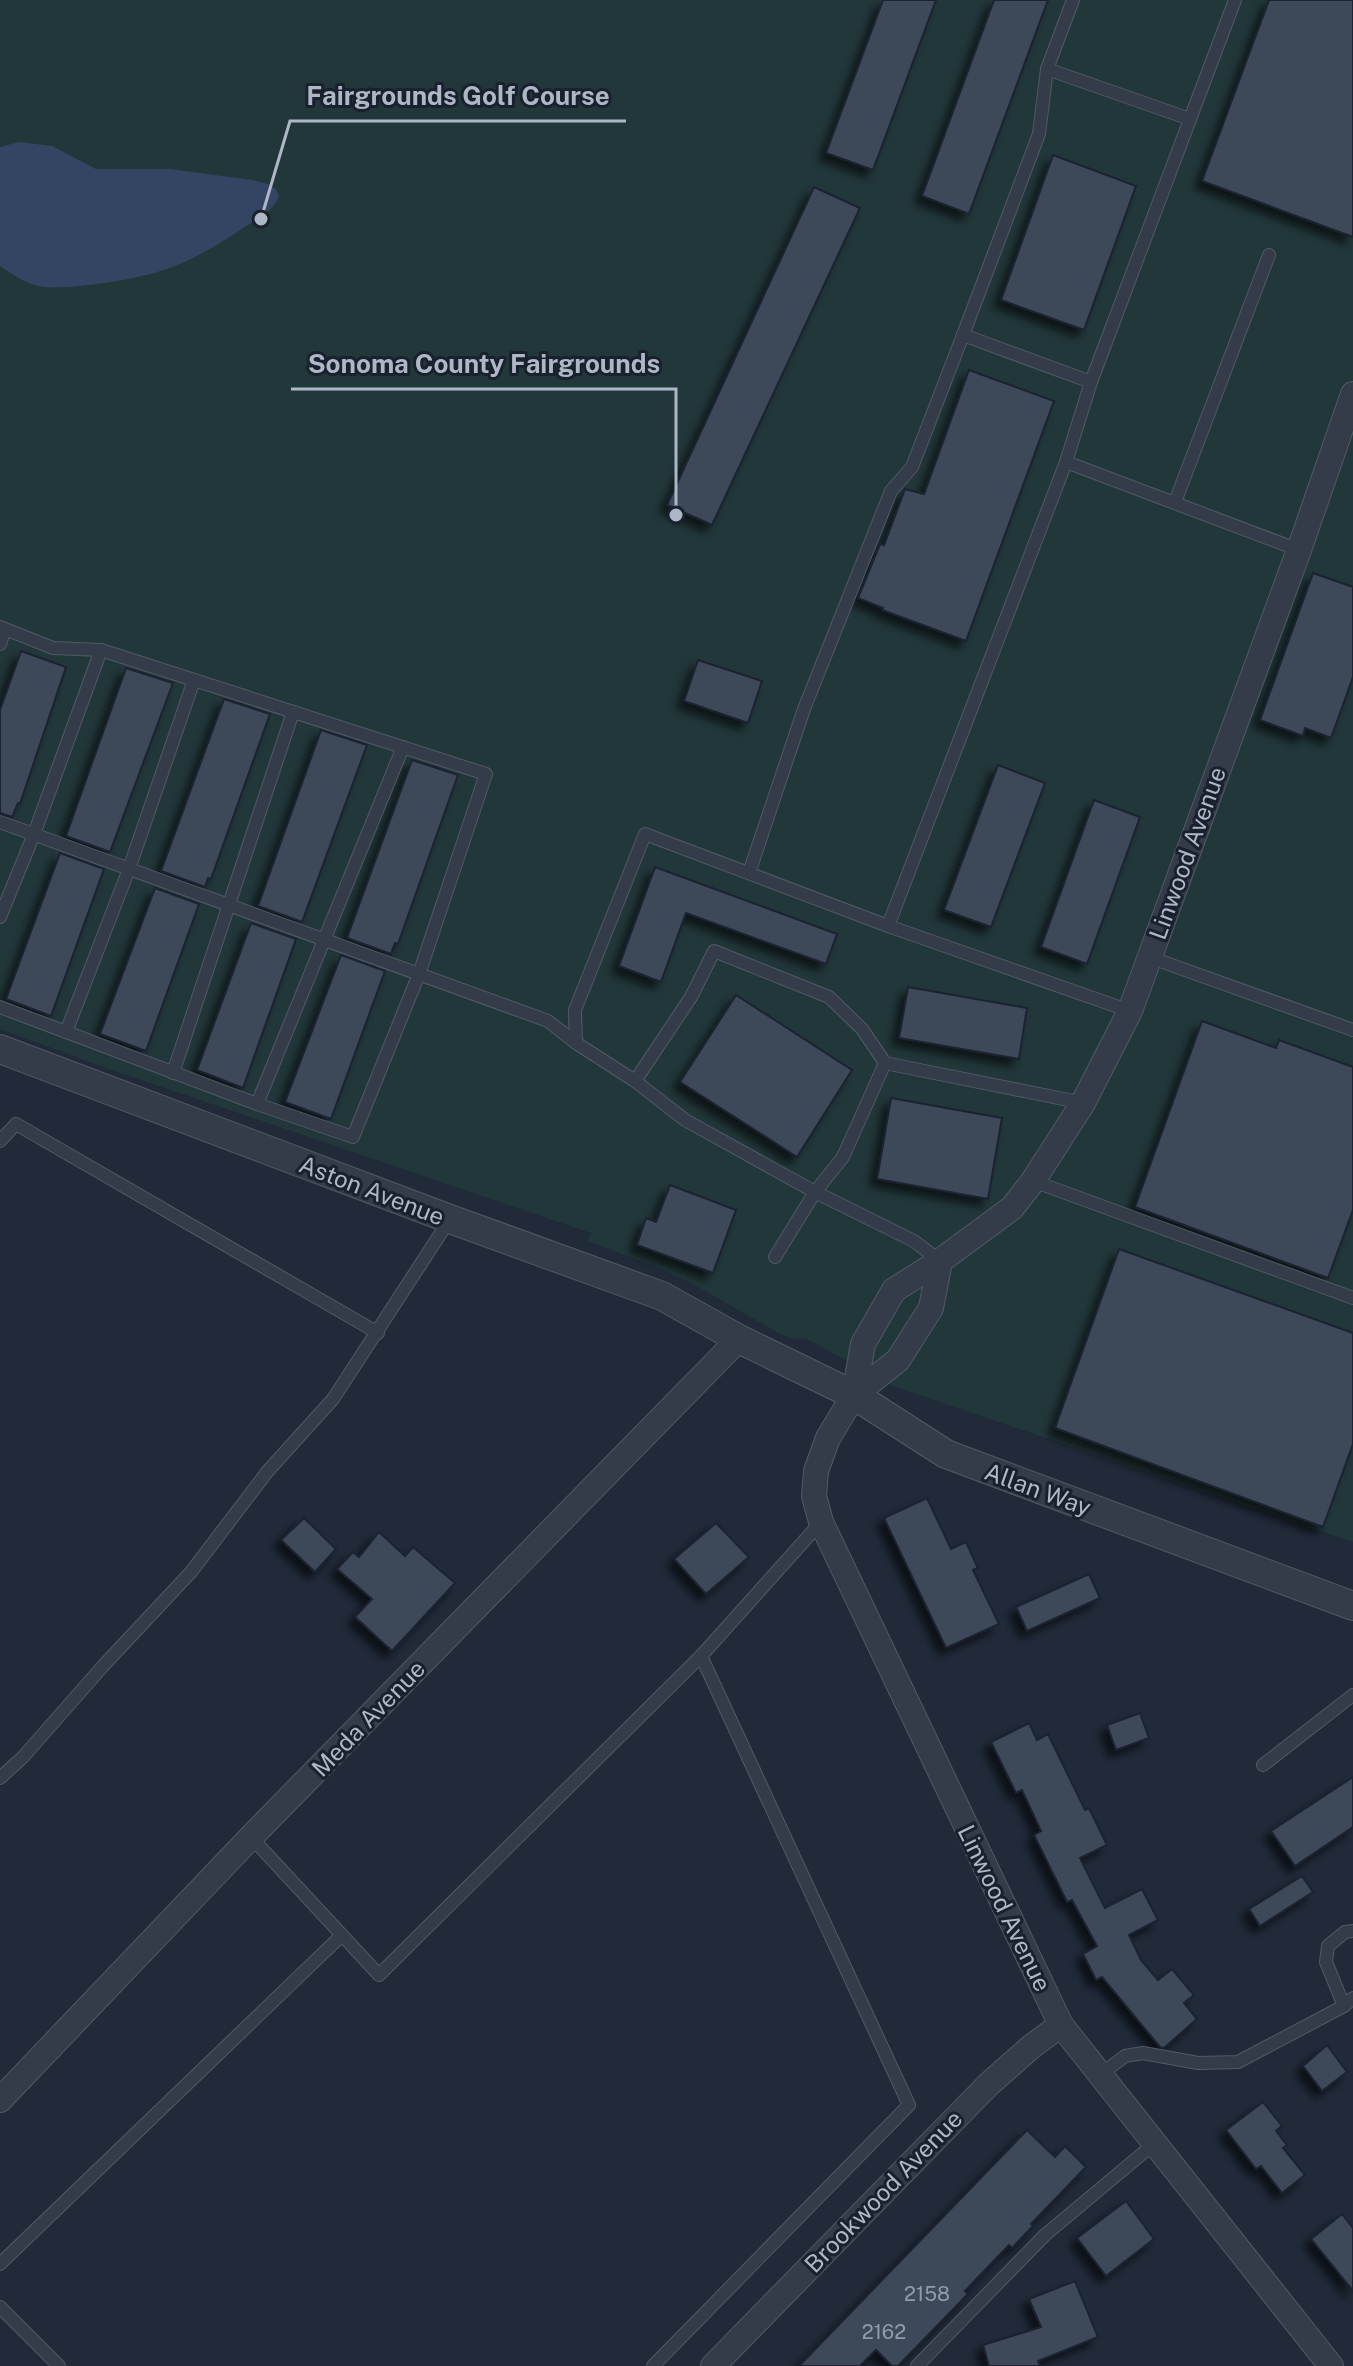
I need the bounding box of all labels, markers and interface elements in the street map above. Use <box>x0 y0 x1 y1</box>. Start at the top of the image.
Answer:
callout: Fairgrounds Golf Course <box>290 71 626 121</box>
text: Fairgrounds Golf Course <box>306 80 610 111</box>
callout: Sonoma County Fairgrounds <box>291 339 676 389</box>
text: Sonoma County Fairgrounds <box>308 348 660 379</box>
street label: Linwood Avenue <box>1143 763 1231 943</box>
street label: Aston Avenue <box>295 1149 449 1231</box>
street label: Allan Way <box>981 1457 1095 1521</box>
street label: Meda Avenue <box>306 1654 430 1782</box>
street label: Linwood Avenue <box>953 1820 1057 1996</box>
street label: Brookwood Avenue <box>798 2104 968 2278</box>
house number: 2158 <box>904 2282 950 2306</box>
house number: 2162 <box>862 2320 906 2344</box>

